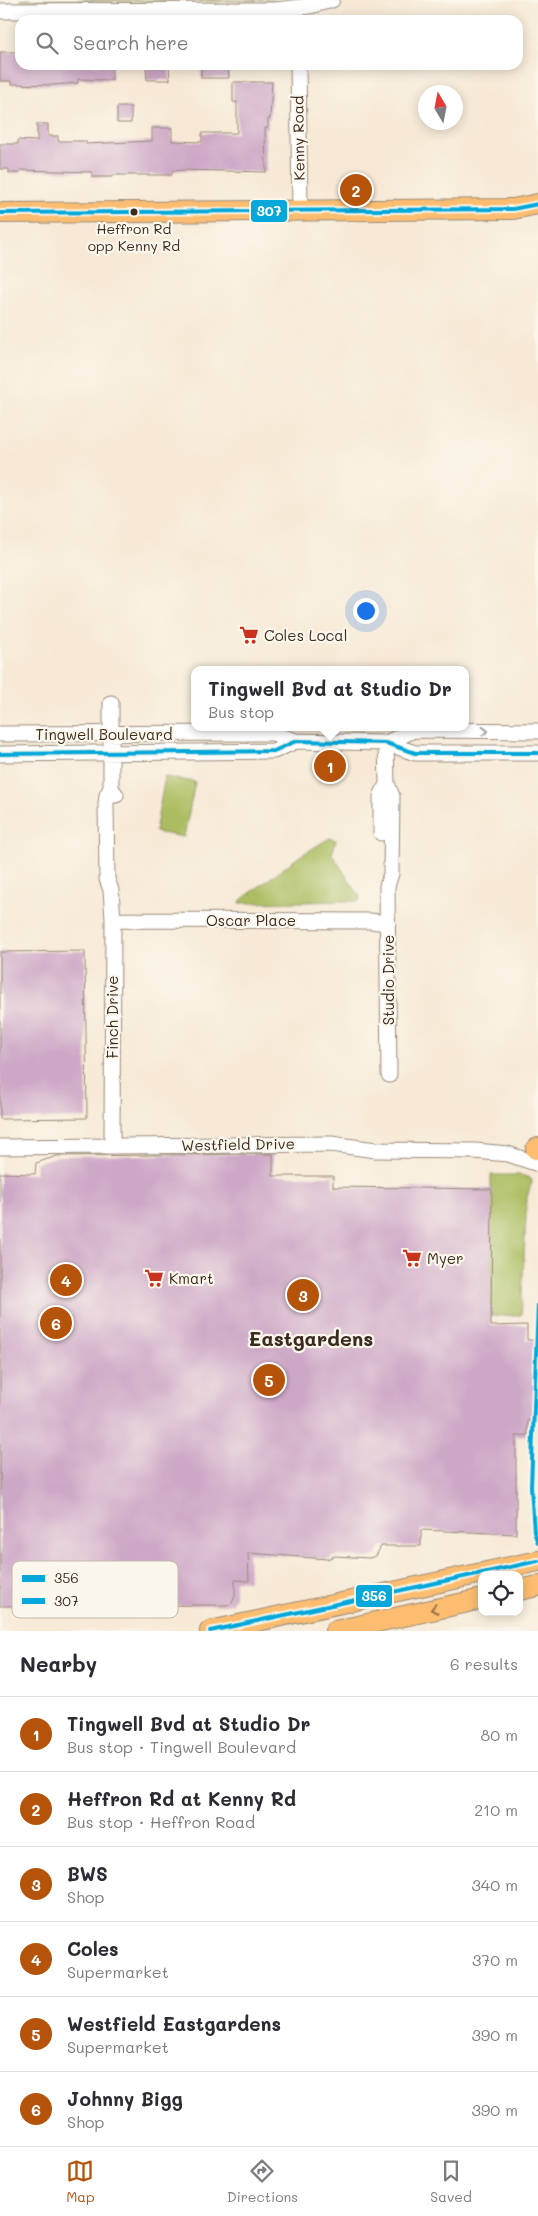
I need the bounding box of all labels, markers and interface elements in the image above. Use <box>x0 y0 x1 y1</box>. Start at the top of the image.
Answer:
search box <box>15 15 523 70</box>
icon: search <box>33 29 61 57</box>
text: Search here <box>73 30 189 55</box>
north arrow <box>418 85 463 130</box>
street label: Kenny Road <box>287 95 309 181</box>
pin: 2 <box>340 171 372 209</box>
line badge: 307 <box>250 199 288 223</box>
text: 307 <box>256 201 282 220</box>
marker: Heffron Rd opp Kenny Rd <box>129 207 139 217</box>
place label: Heffron Rd opp Kenny Rd <box>88 219 180 255</box>
your location <box>353 598 379 624</box>
supermarket icon: Coles Local <box>238 624 260 646</box>
place label: Coles Local <box>264 625 347 645</box>
popup <box>191 666 469 731</box>
text: Tingwell Bvd at Studio Dr <box>208 676 452 701</box>
text: Bus stop <box>208 701 274 722</box>
street label: Tingwell Boulevard <box>36 724 173 744</box>
one-way arrow <box>482 726 489 736</box>
pin: 1 <box>314 747 346 785</box>
street label: Oscar Place <box>206 910 296 930</box>
street label: Studio Drive <box>378 935 398 1025</box>
street label: Finch Drive <box>102 975 122 1059</box>
street label: Westfield Drive <box>181 1133 295 1155</box>
supermarket icon: Myer <box>401 1247 423 1269</box>
place label: Myer <box>427 1248 464 1268</box>
pin: 4 <box>50 1261 82 1299</box>
supermarket icon: Kmart <box>143 1267 165 1289</box>
place label: Kmart <box>169 1268 214 1288</box>
pin: 3 <box>287 1276 319 1314</box>
pin: 6 <box>40 1304 72 1342</box>
district label: Eastgardens <box>249 1325 373 1351</box>
pin: 5 <box>253 1361 285 1399</box>
legend <box>12 1561 178 1618</box>
text: 356 <box>54 1568 79 1587</box>
map controls <box>478 1571 523 1616</box>
button: locate <box>478 1571 523 1616</box>
line badge: 356 <box>355 1584 393 1608</box>
text: 356 <box>361 1586 387 1605</box>
text: 307 <box>54 1591 79 1610</box>
one-way arrow <box>430 1603 439 1614</box>
text: Nearby <box>20 1650 97 1677</box>
text: 6 results <box>450 1653 518 1674</box>
text: Tingwell Bvd at Studio Dr <box>67 1711 310 1736</box>
text: 1 <box>32 1724 40 1745</box>
text: 80 m <box>481 1724 518 1745</box>
text: Bus stop · Tingwell Boulevard <box>67 1736 296 1757</box>
text: Heffron Rd at Kenny Rd <box>67 1786 296 1811</box>
text: 2 <box>32 1799 40 1820</box>
text: 210 m <box>474 1799 518 1820</box>
text: Bus stop · Heffron Road <box>67 1811 255 1832</box>
text: BWS <box>67 1861 108 1886</box>
text: 3 <box>31 1874 41 1895</box>
text: 340 m <box>471 1874 518 1895</box>
text: Shop <box>67 1886 104 1907</box>
text: Coles <box>67 1936 119 1961</box>
text: 4 <box>31 1949 41 1970</box>
text: 370 m <box>472 1949 518 1970</box>
text: Supermarket <box>67 1961 169 1982</box>
text: Westfield Eastgardens <box>67 2011 281 2036</box>
text: 5 <box>31 2024 41 2045</box>
text: 390 m <box>471 2024 518 2045</box>
text: Supermarket <box>67 2036 169 2057</box>
text: Johnny Bigg <box>67 2086 183 2111</box>
text: 6 <box>31 2099 41 2120</box>
text: 390 m <box>471 2099 518 2120</box>
text: Shop <box>67 2111 104 2132</box>
tab: Map <box>66 2157 95 2206</box>
tab: Directions <box>227 2157 298 2206</box>
tab: Saved <box>430 2157 472 2206</box>

